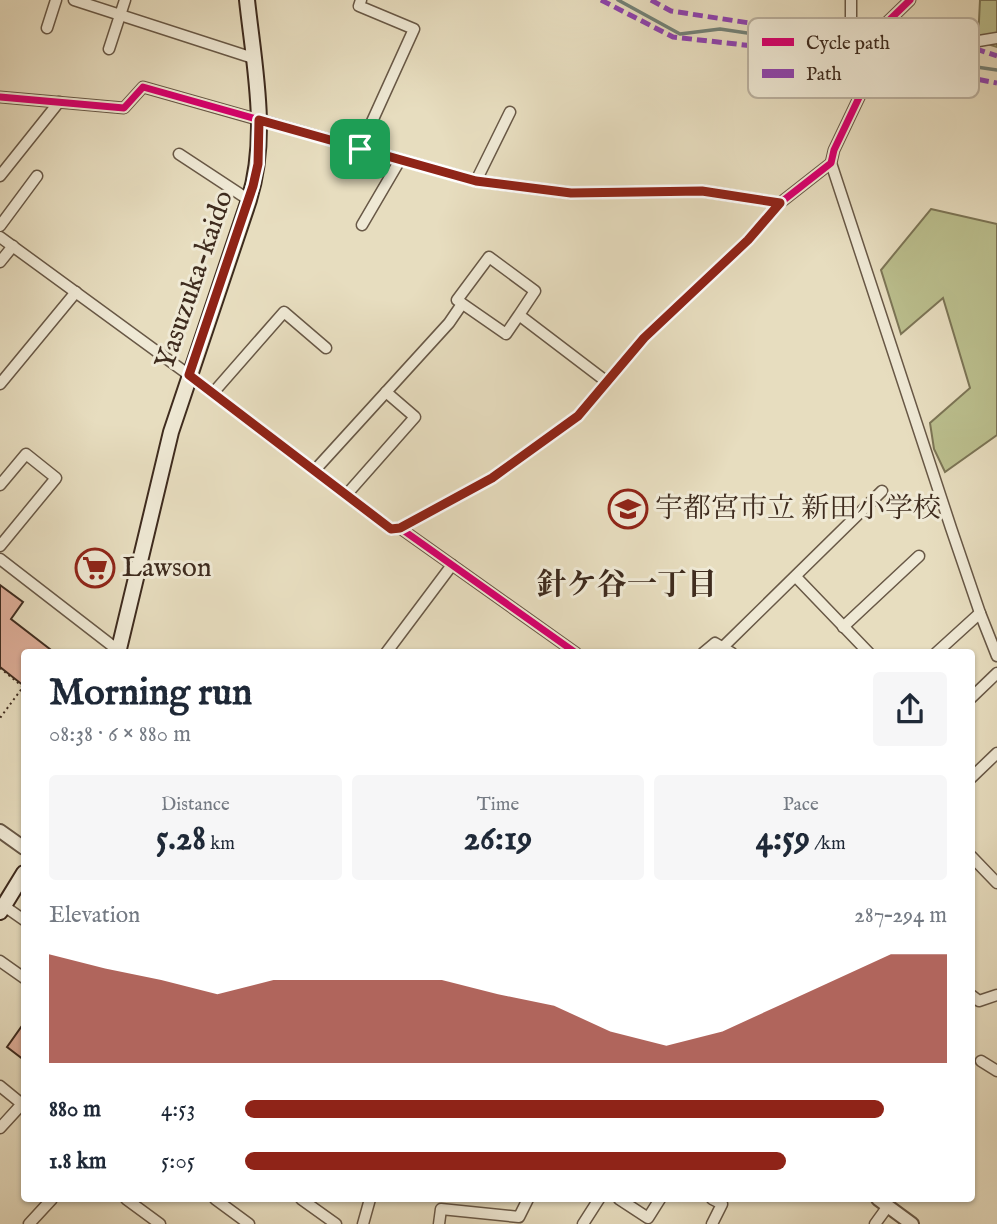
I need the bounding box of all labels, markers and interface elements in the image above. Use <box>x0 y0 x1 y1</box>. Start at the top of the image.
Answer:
legend <box>748 18 979 98</box>
text: Cycle path <box>806 32 890 56</box>
text: Path <box>806 63 842 87</box>
pin <box>330 119 390 179</box>
icon: arrive <box>341 130 379 168</box>
street label: Yasuzuka-kaido <box>148 186 242 374</box>
school or university icon: 宇都宮市立 新田小学校 <box>607 488 649 530</box>
place label: 宇都宮市立 新田小学校 <box>655 492 941 527</box>
supermarket icon: Lawson <box>74 547 116 589</box>
place label: Lawson <box>122 551 212 586</box>
district label: 針ケ谷一丁目 <box>537 567 717 605</box>
text: Morning run <box>49 670 252 718</box>
button: share <box>873 672 947 746</box>
text: 08:38 · 6 × 880 m <box>49 720 191 749</box>
text: Distance <box>161 793 230 817</box>
text: Time <box>477 793 519 817</box>
text: Pace <box>783 793 819 817</box>
text: 5.28 <box>156 817 206 862</box>
text: 26:19 <box>464 817 532 862</box>
text: 4:59 <box>756 817 810 862</box>
text: km <box>206 832 235 856</box>
text: /km <box>810 832 846 856</box>
text: Elevation <box>49 901 140 930</box>
text: 287–294 m <box>854 901 947 930</box>
text: 880 m <box>49 1095 101 1124</box>
text: 4:53 <box>161 1095 195 1124</box>
text: 1.8 km <box>49 1147 107 1176</box>
text: 5:05 <box>161 1147 195 1176</box>

